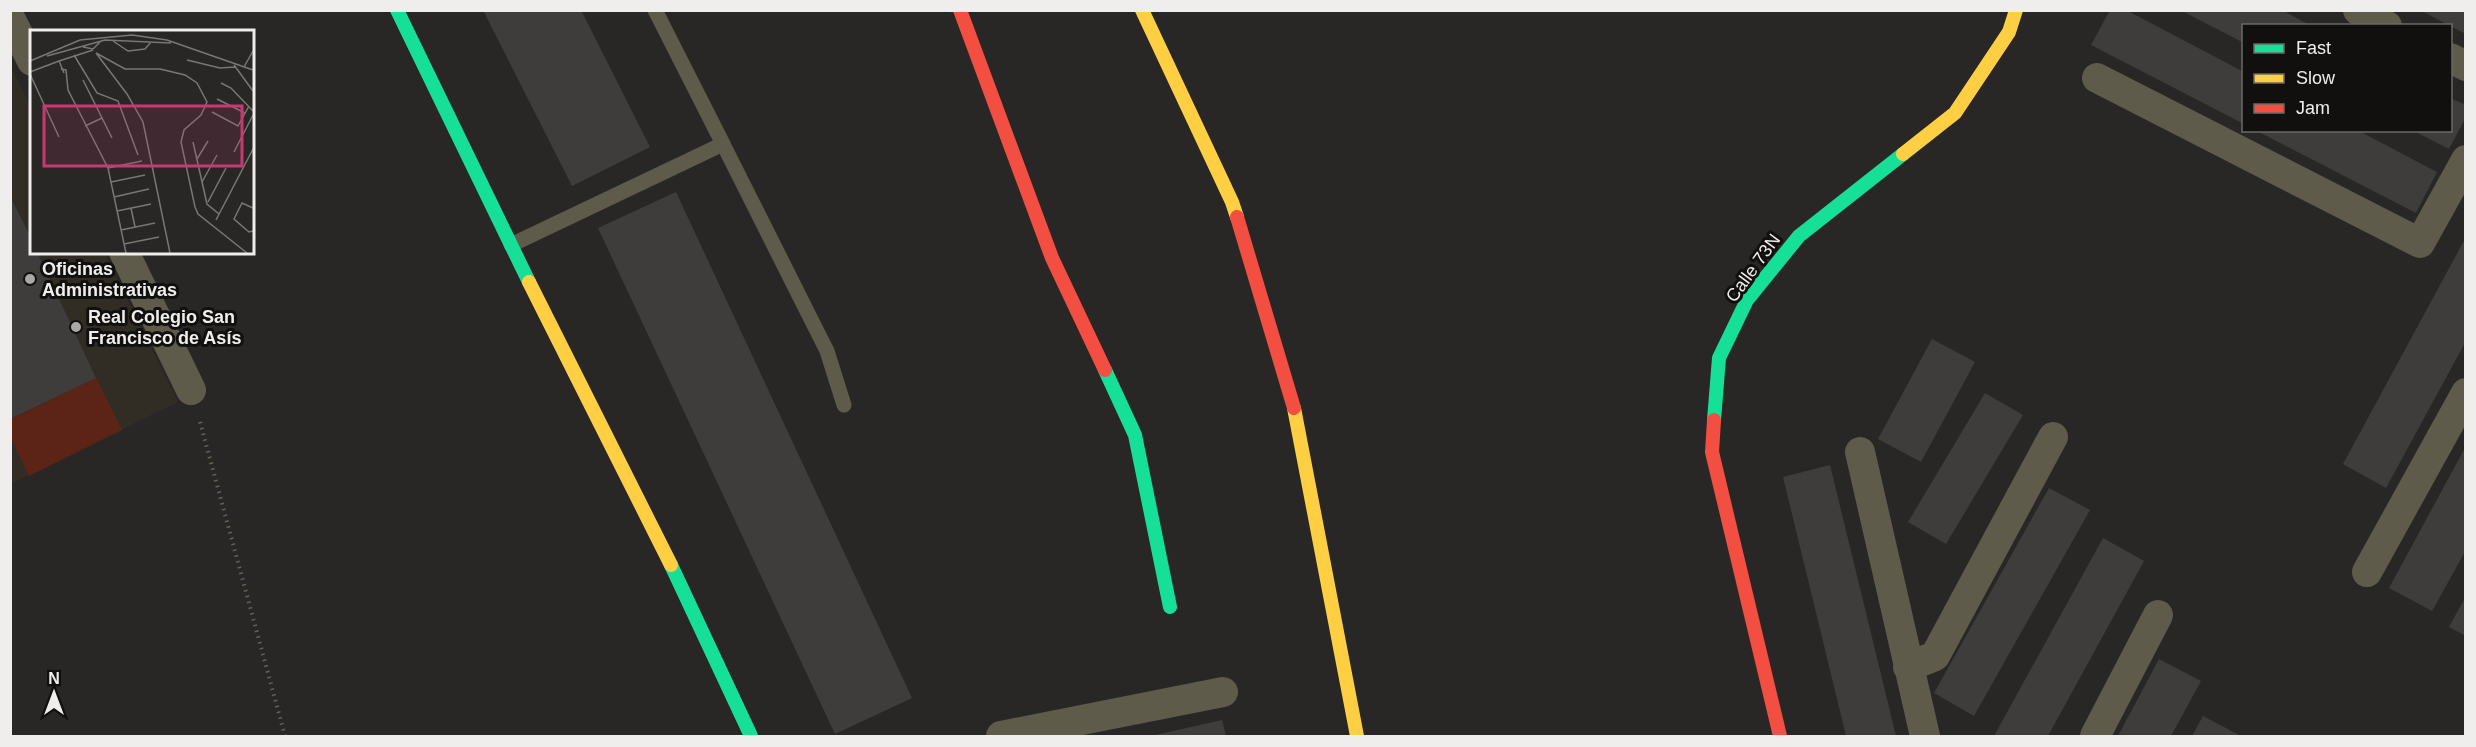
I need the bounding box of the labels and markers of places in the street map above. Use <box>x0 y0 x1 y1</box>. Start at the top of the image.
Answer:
place label: Oficinas Administrativas <box>42 259 177 300</box>
marker: Oficinas Administrativas <box>23 272 37 286</box>
place label: Real Colegio San Francisco de Asís <box>88 307 241 348</box>
marker: Real Colegio San Francisco de Asís <box>69 320 83 334</box>

